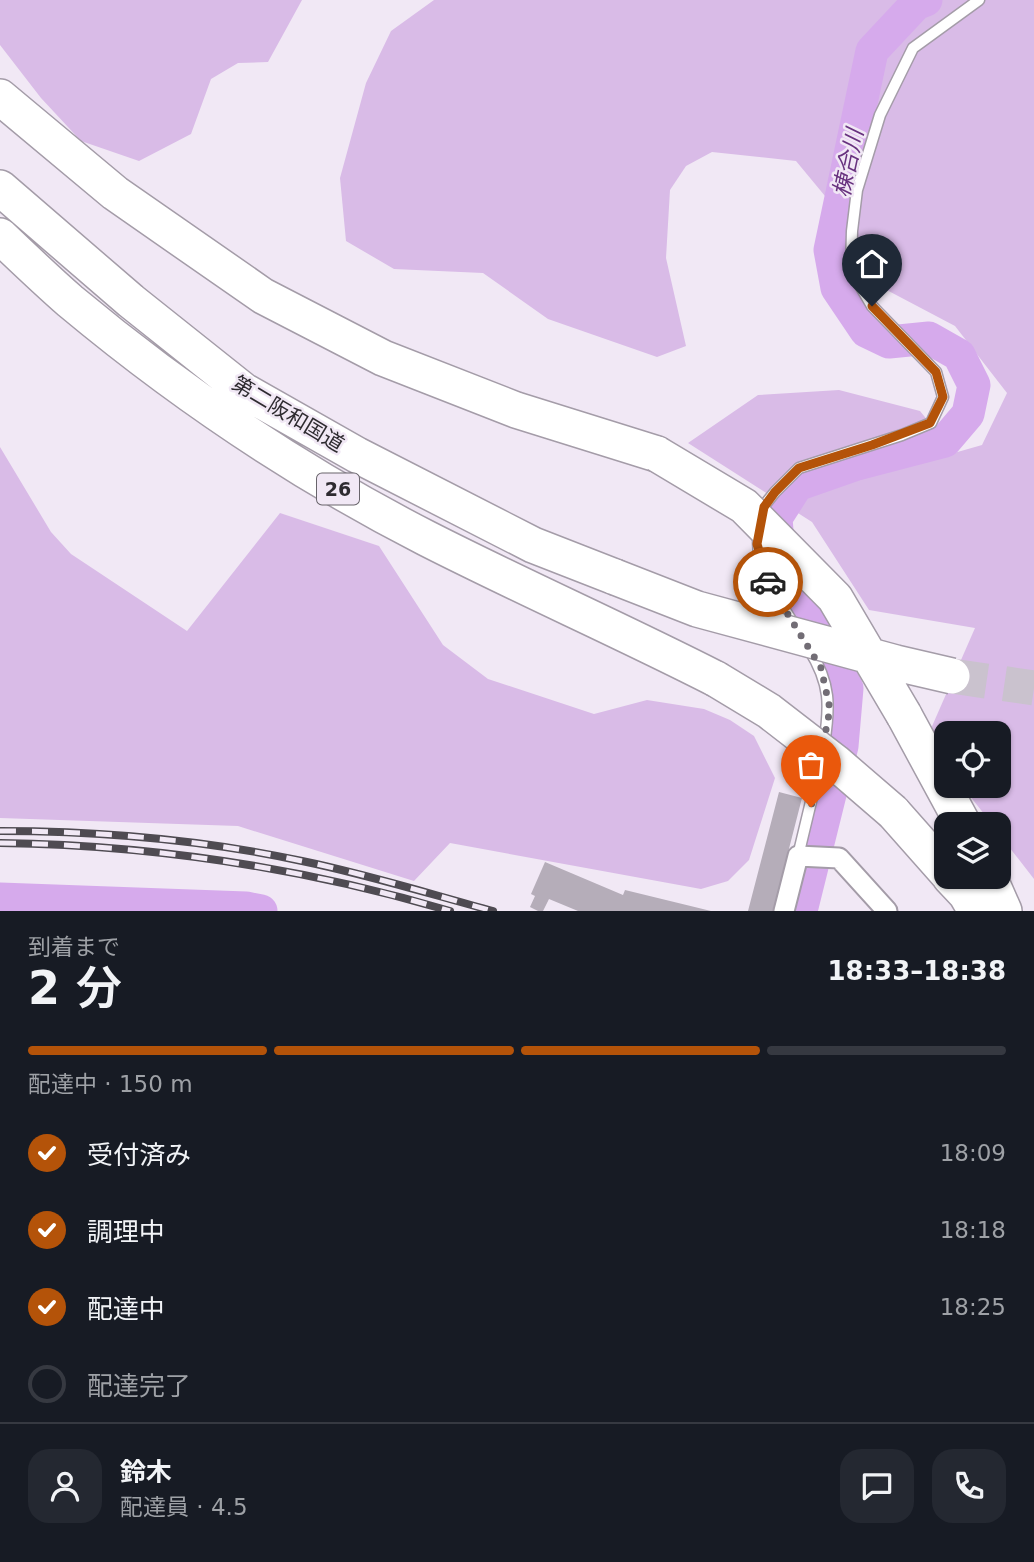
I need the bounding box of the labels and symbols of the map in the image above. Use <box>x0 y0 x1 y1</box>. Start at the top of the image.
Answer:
water label: 棟合川 <box>828 124 869 199</box>
pin <box>842 234 902 306</box>
street label: 第二阪和国道 <box>228 371 348 457</box>
road number: 26 <box>317 474 359 504</box>
courier <box>733 547 803 617</box>
pin <box>781 735 841 807</box>

